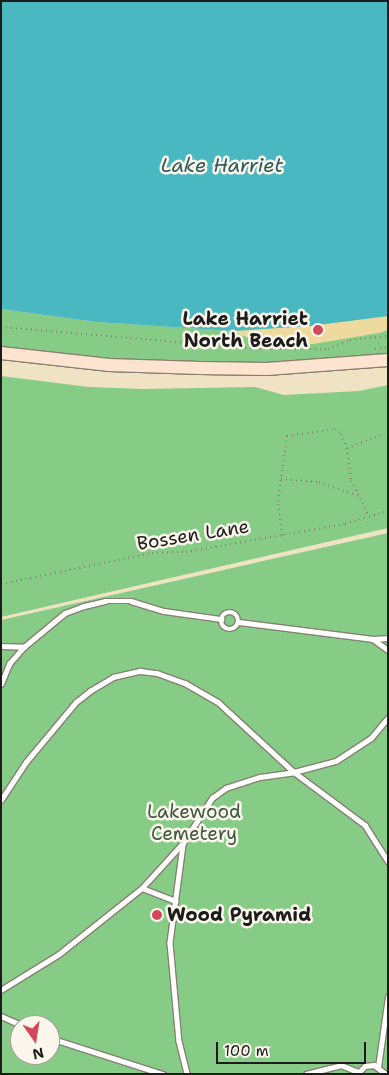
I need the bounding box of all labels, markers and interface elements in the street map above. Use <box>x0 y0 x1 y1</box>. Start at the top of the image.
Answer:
water label: Lake Harriet <box>161 153 283 177</box>
place label: Lake Harriet North Beach <box>182 308 308 352</box>
marker: Lake Harriet North Beach <box>312 324 324 336</box>
street label: Bossen Lane <box>135 515 251 555</box>
park label: Lakewood Cemetery <box>147 801 241 845</box>
place label: Wood Pyramid <box>167 904 311 926</box>
marker: Wood Pyramid <box>151 909 163 921</box>
north arrow <box>10 1015 60 1065</box>
scale bar <box>219 1032 369 1064</box>
text: 100 m <box>224 1041 269 1061</box>
text: N <box>31 1044 46 1064</box>

